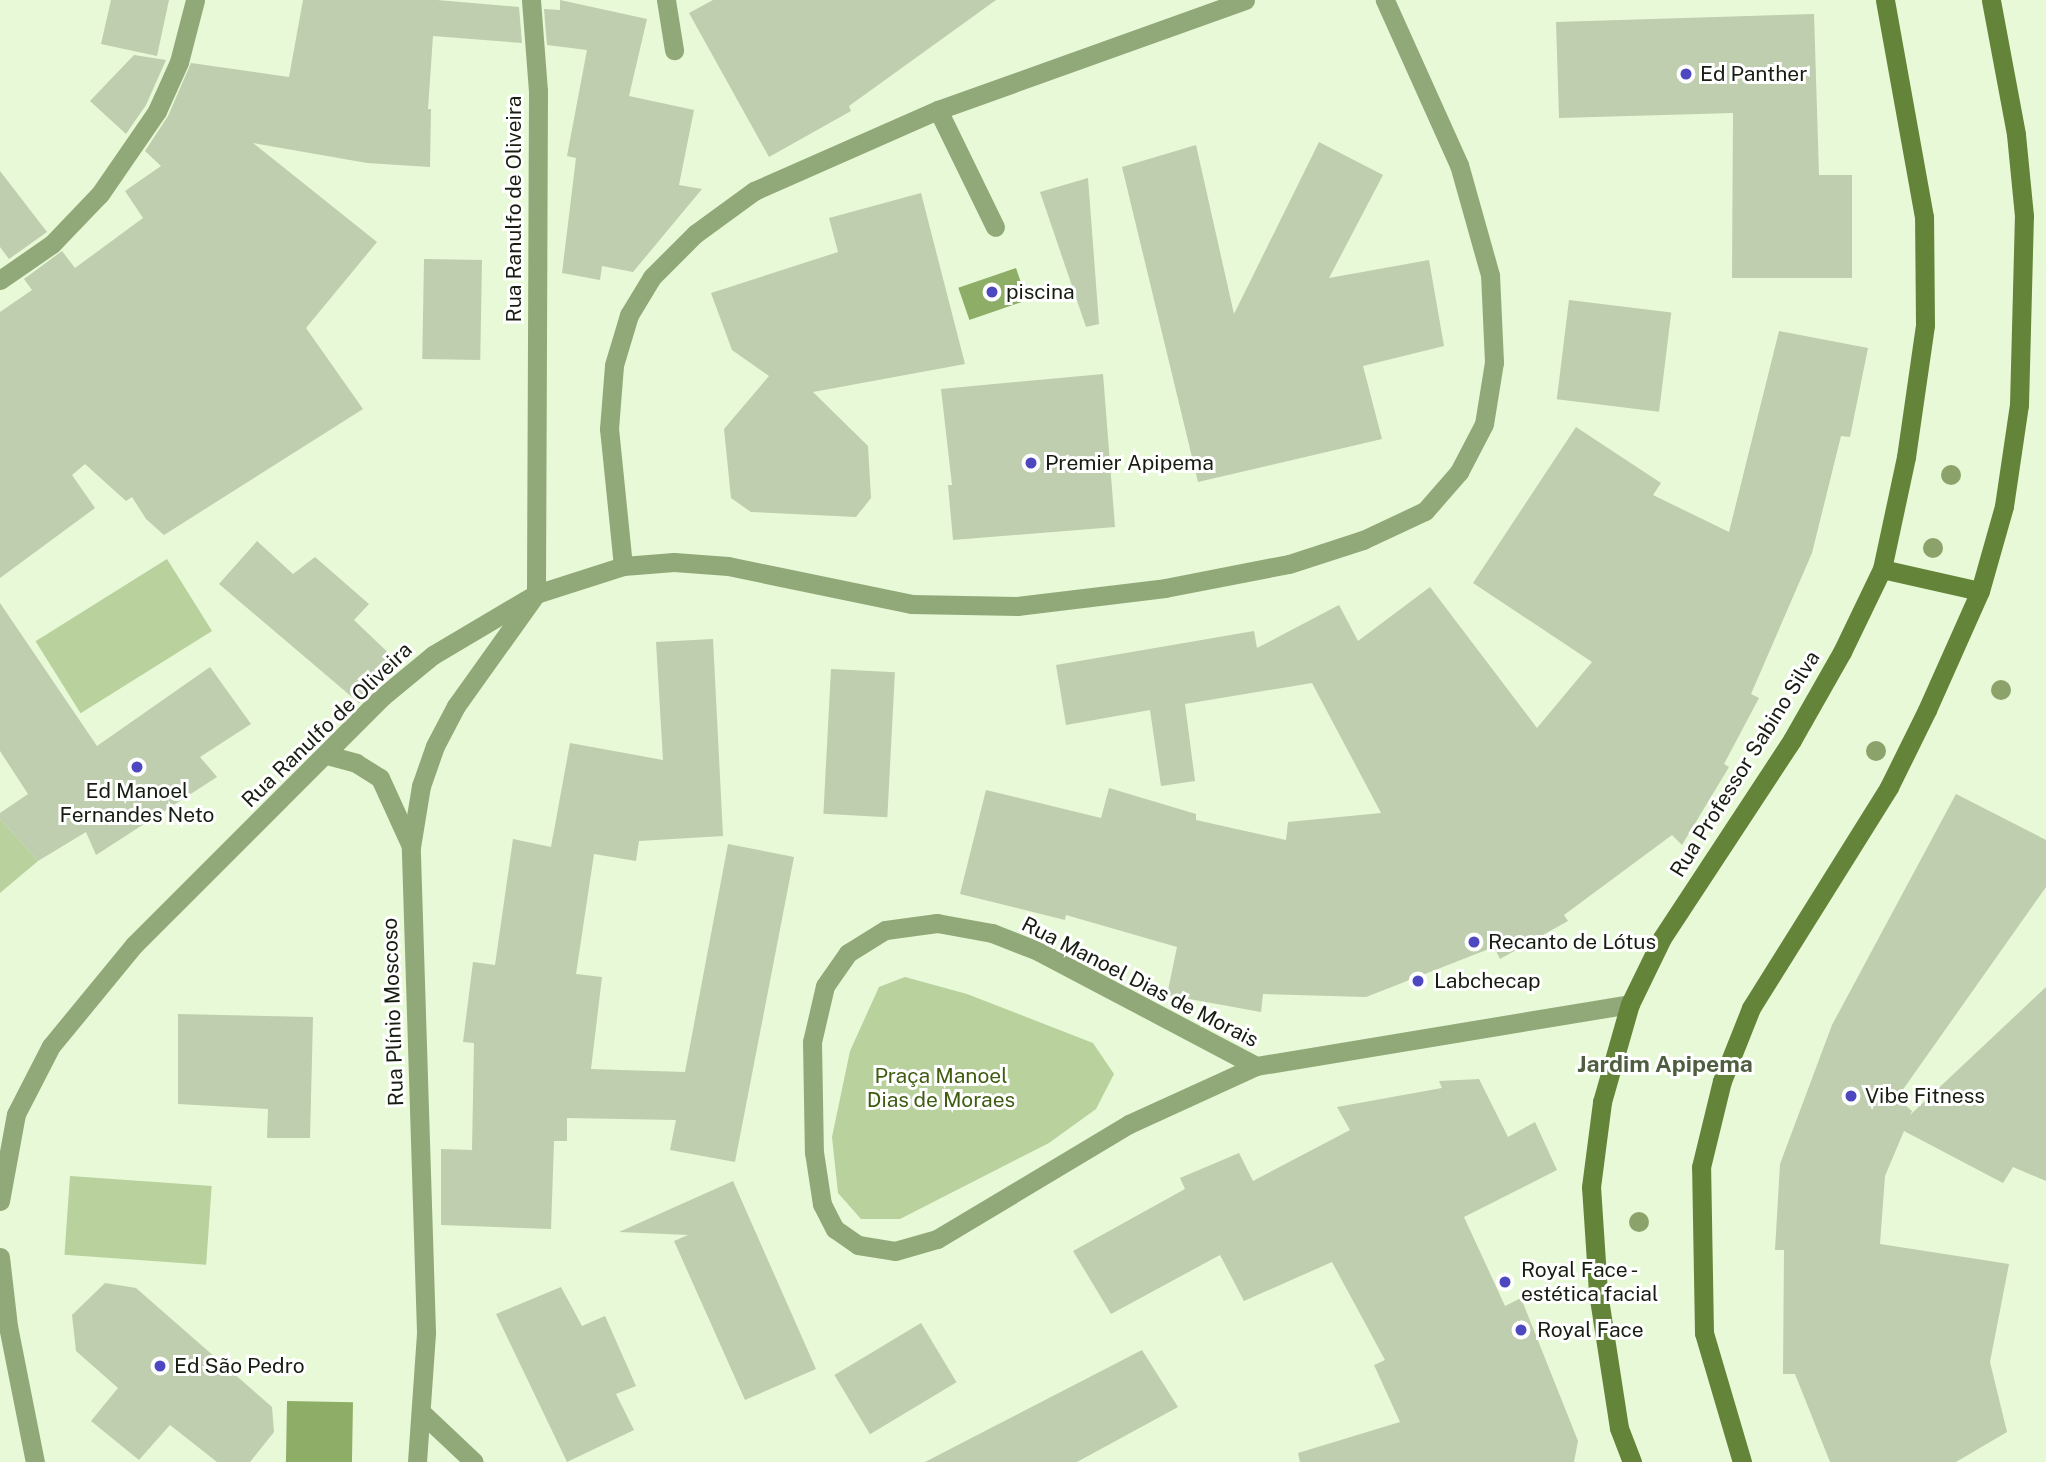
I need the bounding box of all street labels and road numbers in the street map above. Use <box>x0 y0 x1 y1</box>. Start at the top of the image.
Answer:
street label: Rua Ranulfo de Oliveira <box>501 95 527 323</box>
street label: Rua Ranulfo de Oliveira <box>236 637 418 813</box>
street label: Rua Professor Sabino Silva <box>1665 646 1825 882</box>
street label: Rua Manoel Dias de Morais <box>1017 911 1263 1053</box>
street label: Rua Plínio Moscoso <box>377 917 409 1107</box>

